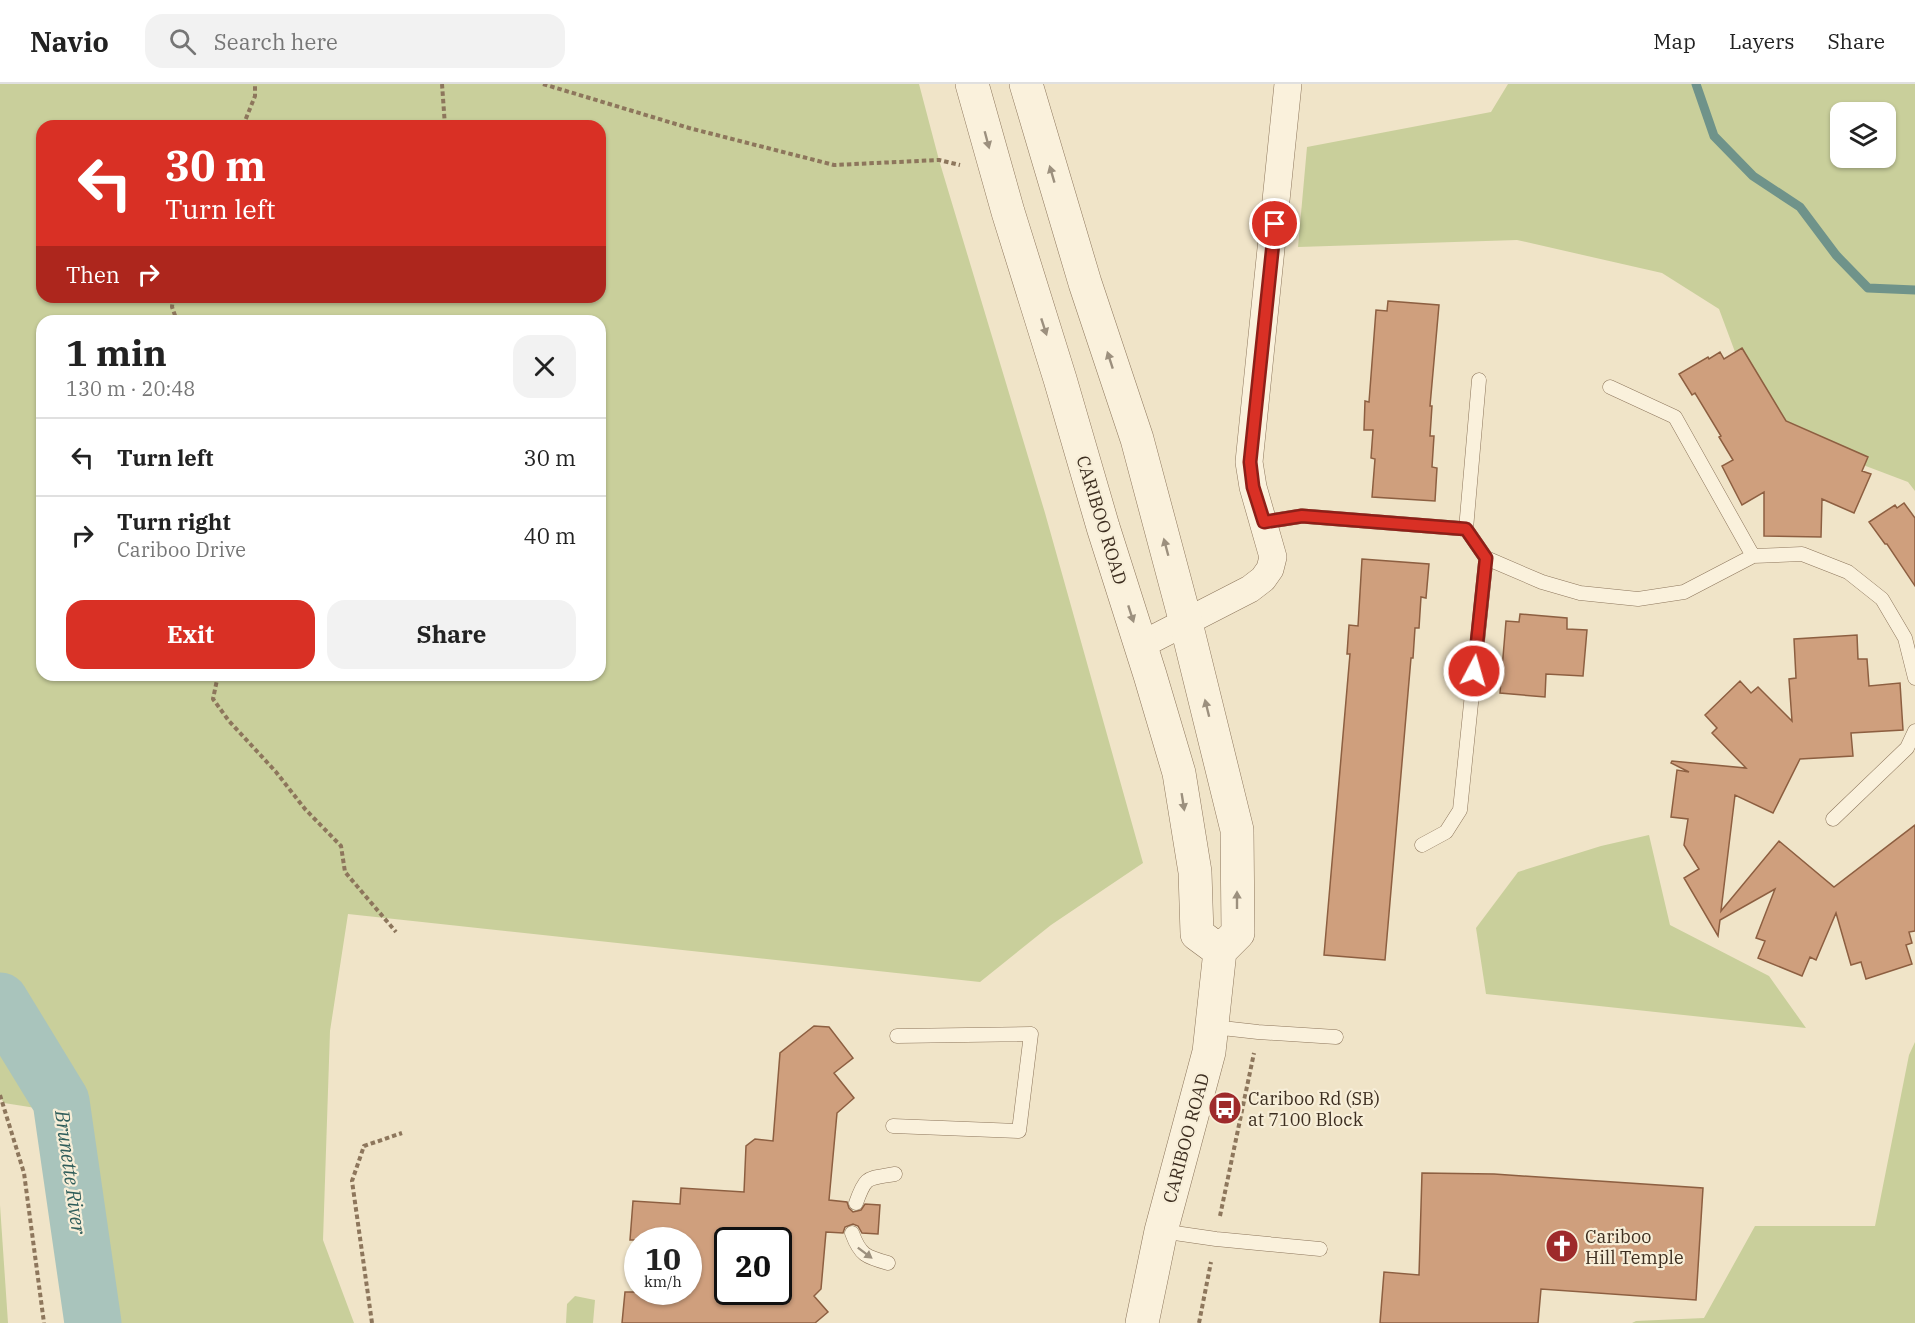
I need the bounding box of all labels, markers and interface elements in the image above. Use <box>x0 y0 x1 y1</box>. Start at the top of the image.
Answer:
search box <box>145 14 565 68</box>
text: Navio <box>30 23 109 60</box>
icon: search <box>166 25 199 58</box>
text: Search here <box>214 27 338 56</box>
text: Map <box>1653 27 1696 55</box>
text: Layers <box>1729 27 1795 55</box>
text: Share <box>1828 27 1885 55</box>
map controls <box>1830 102 1896 168</box>
button: layers <box>1830 102 1896 168</box>
one-way arrow <box>983 132 992 150</box>
text: 30 m <box>165 138 266 193</box>
icon: left <box>66 144 144 222</box>
one-way arrow <box>1047 164 1056 182</box>
text: Turn left <box>165 191 276 226</box>
pin <box>1249 198 1300 249</box>
icon: arrive <box>1258 207 1291 240</box>
icon: right <box>132 258 165 291</box>
text: Then <box>66 260 120 289</box>
one-way arrow <box>1040 318 1049 336</box>
text: 1 min <box>66 329 167 376</box>
button: close <box>513 335 576 398</box>
one-way arrow <box>1105 351 1115 369</box>
text: 130 m · 20:48 <box>66 375 195 402</box>
icon: left <box>66 441 99 474</box>
text: Turn left <box>117 443 213 472</box>
text: 30 m <box>524 443 576 472</box>
street label: CARIBOO ROAD <box>1071 453 1133 587</box>
text: Turn right <box>117 507 231 536</box>
icon: right <box>66 519 99 552</box>
text: 40 m <box>524 521 576 550</box>
text: Cariboo Drive <box>117 536 246 563</box>
one-way arrow <box>1160 537 1170 556</box>
button: Exit <box>66 600 315 669</box>
button: Share <box>327 600 576 669</box>
one-way arrow <box>1127 605 1136 623</box>
position arrow <box>1442 639 1506 703</box>
one-way arrow <box>1201 699 1211 717</box>
one-way arrow <box>1179 792 1188 811</box>
one-way arrow <box>1232 890 1242 909</box>
street label: CARIBOO ROAD <box>1158 1070 1214 1206</box>
place label: Cariboo Rd (SB) at 7100 Block <box>1248 1087 1380 1131</box>
bus stop icon: Cariboo Rd (SB) at 7100 Block <box>1207 1090 1243 1126</box>
water label: Brunette River <box>49 1107 93 1237</box>
place label: Cariboo Hill Temple <box>1585 1225 1684 1269</box>
speed limit sign: 20 <box>714 1227 792 1305</box>
church icon: Cariboo Hill Temple <box>1544 1228 1580 1264</box>
text: 10 <box>645 1239 681 1278</box>
one-way arrow <box>857 1247 873 1259</box>
text: km/h <box>644 1272 682 1291</box>

